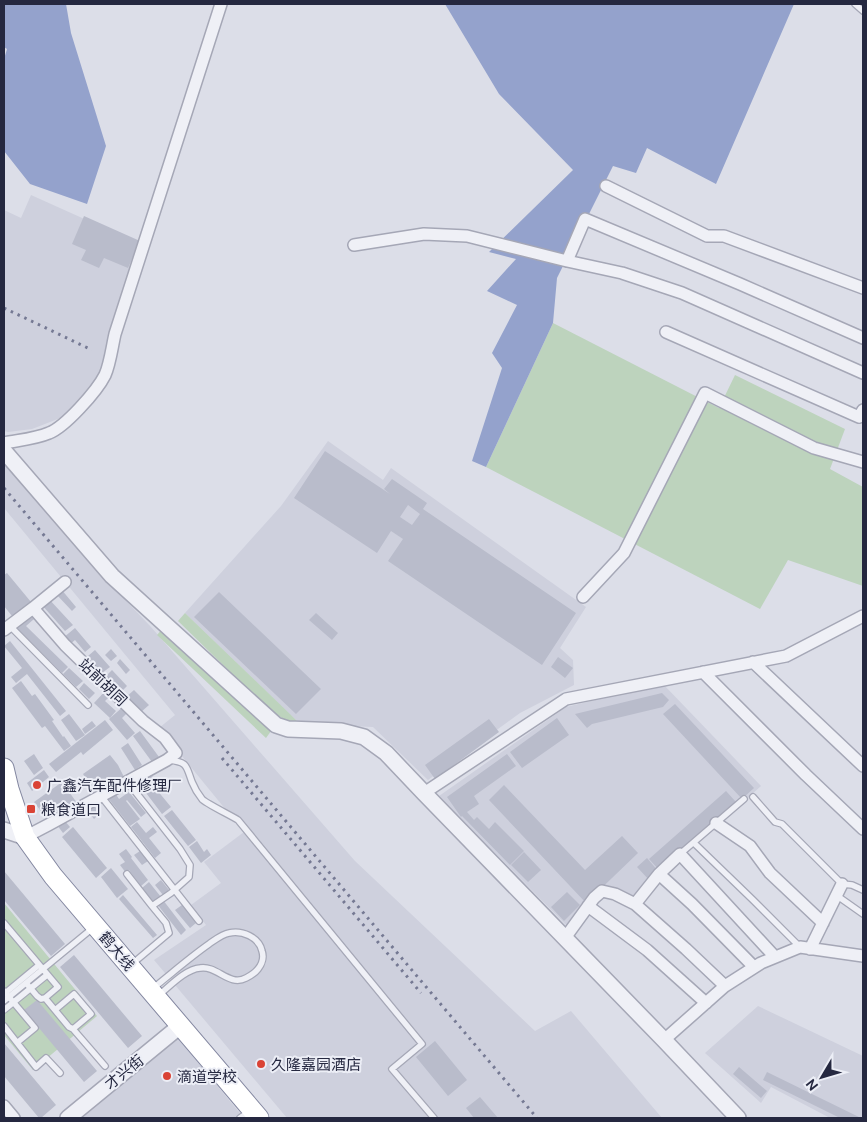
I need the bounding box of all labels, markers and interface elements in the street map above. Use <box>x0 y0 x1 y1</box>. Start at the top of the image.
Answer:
street label: 站前胡同 <box>76 655 130 709</box>
place label: 广鑫汽车配件修理厂 <box>47 777 182 794</box>
marker: 广鑫汽车配件修理厂 <box>31 779 43 791</box>
place label: 粮食道口 <box>41 801 101 818</box>
marker: 粮食道口 <box>25 803 37 815</box>
street label: 鹤大线 <box>96 928 138 974</box>
street label: 才兴街 <box>101 1051 147 1093</box>
north arrow <box>797 1052 847 1102</box>
place label: 久隆嘉园酒店 <box>271 1056 361 1073</box>
marker: 久隆嘉园酒店 <box>255 1058 267 1070</box>
place label: 滴道学校 <box>177 1068 237 1085</box>
marker: 滴道学校 <box>161 1070 173 1082</box>
text: N <box>802 1076 821 1094</box>

